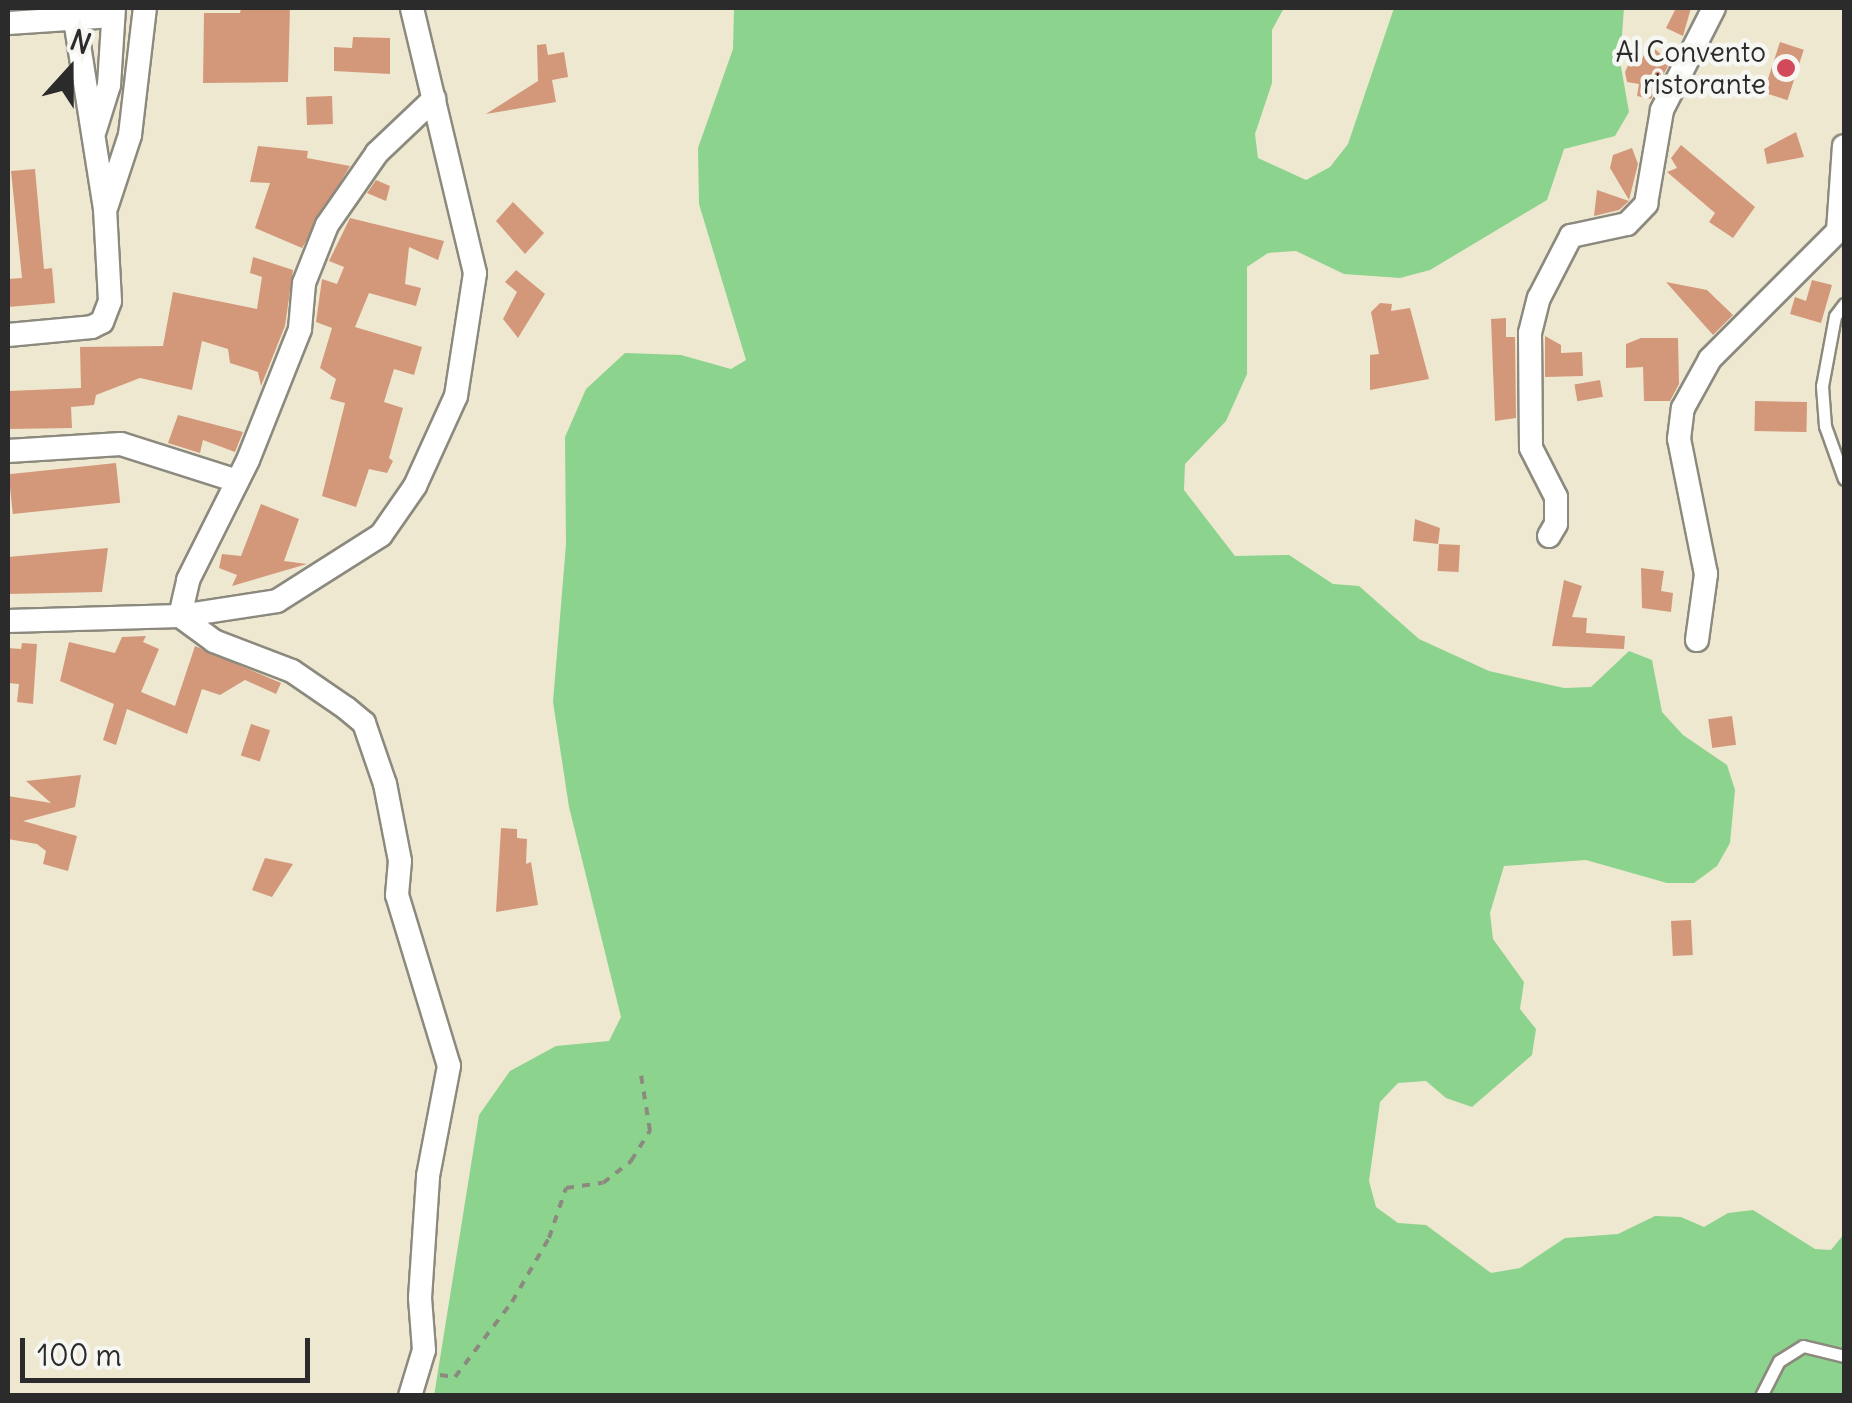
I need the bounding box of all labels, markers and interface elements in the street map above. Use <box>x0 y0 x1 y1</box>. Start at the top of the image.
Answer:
north arrow <box>20 20 120 120</box>
text: N <box>65 22 96 62</box>
place label: Al Convento ristorante <box>1615 35 1766 101</box>
marker: Al Convento ristorante <box>1775 57 1797 79</box>
scale bar <box>25 1318 315 1380</box>
text: 100 m <box>37 1336 122 1374</box>

